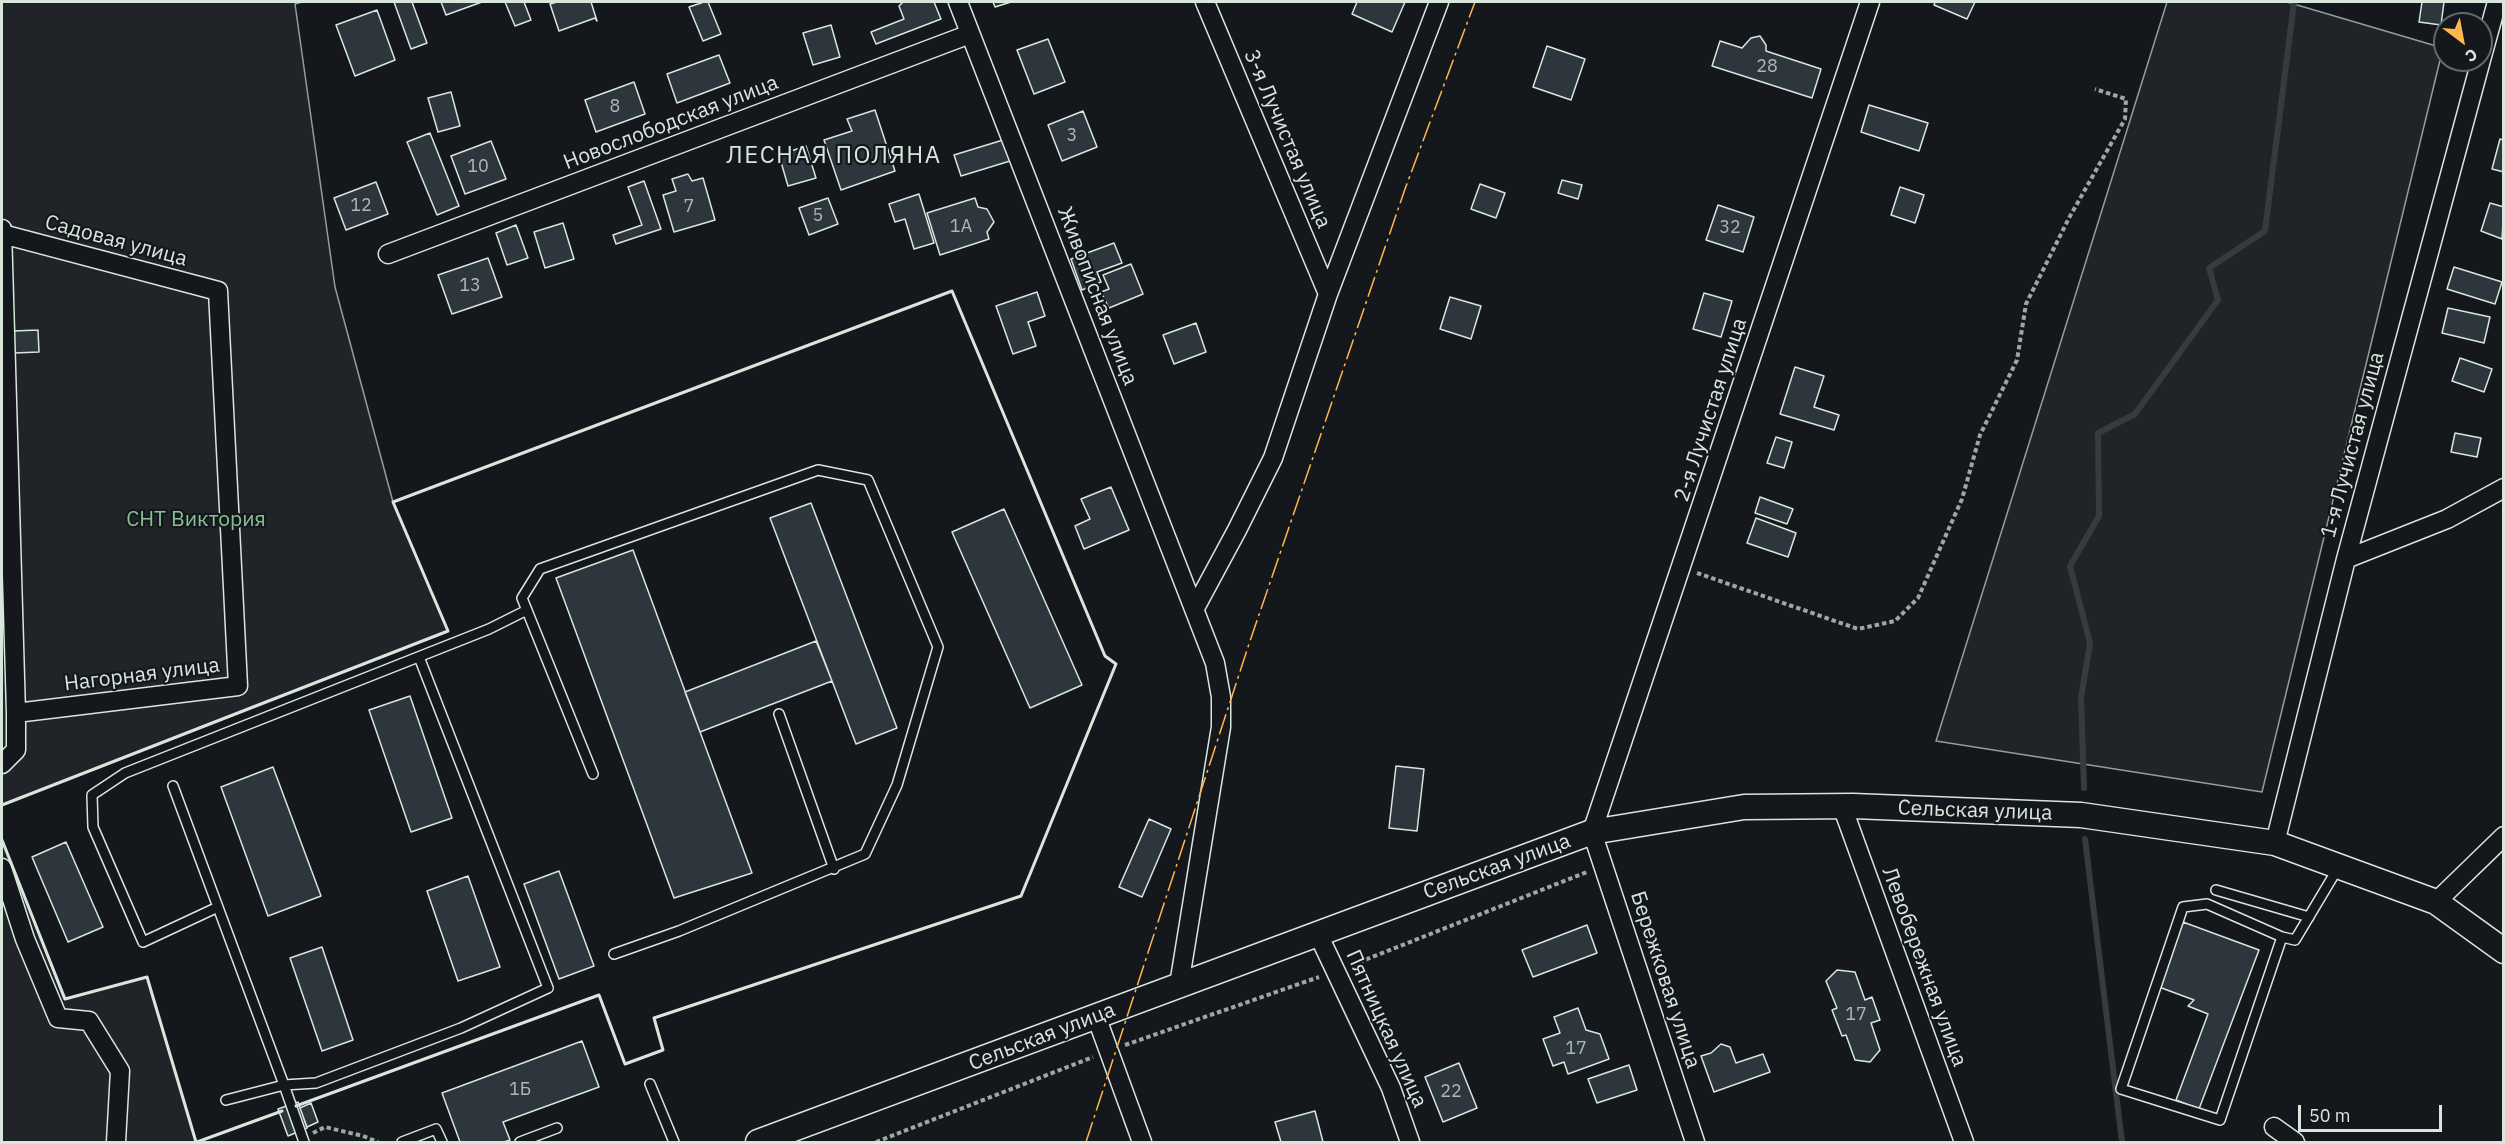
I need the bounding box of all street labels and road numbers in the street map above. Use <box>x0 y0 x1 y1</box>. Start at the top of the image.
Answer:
street label: 3-я Лучистая улица <box>1238 46 1336 232</box>
street label: Новослободская улица <box>560 70 782 176</box>
street label: Живописная улица <box>1051 203 1143 389</box>
street label: Садовая улица <box>42 210 190 272</box>
street label: 2-я Лучистая улица <box>1669 315 1753 505</box>
street label: 1-я Лучистая улица <box>2316 349 2390 541</box>
street label: Нагорная улица <box>63 653 221 697</box>
street label: Сельская улица <box>1897 796 2053 826</box>
street label: Сельская улица <box>1420 829 1574 905</box>
street label: Левобережная улица <box>1876 864 1972 1070</box>
street label: Бережковая улица <box>1624 888 1706 1072</box>
street label: Пятницкая улица <box>1340 946 1432 1112</box>
street label: Сельская улица <box>965 997 1119 1077</box>

